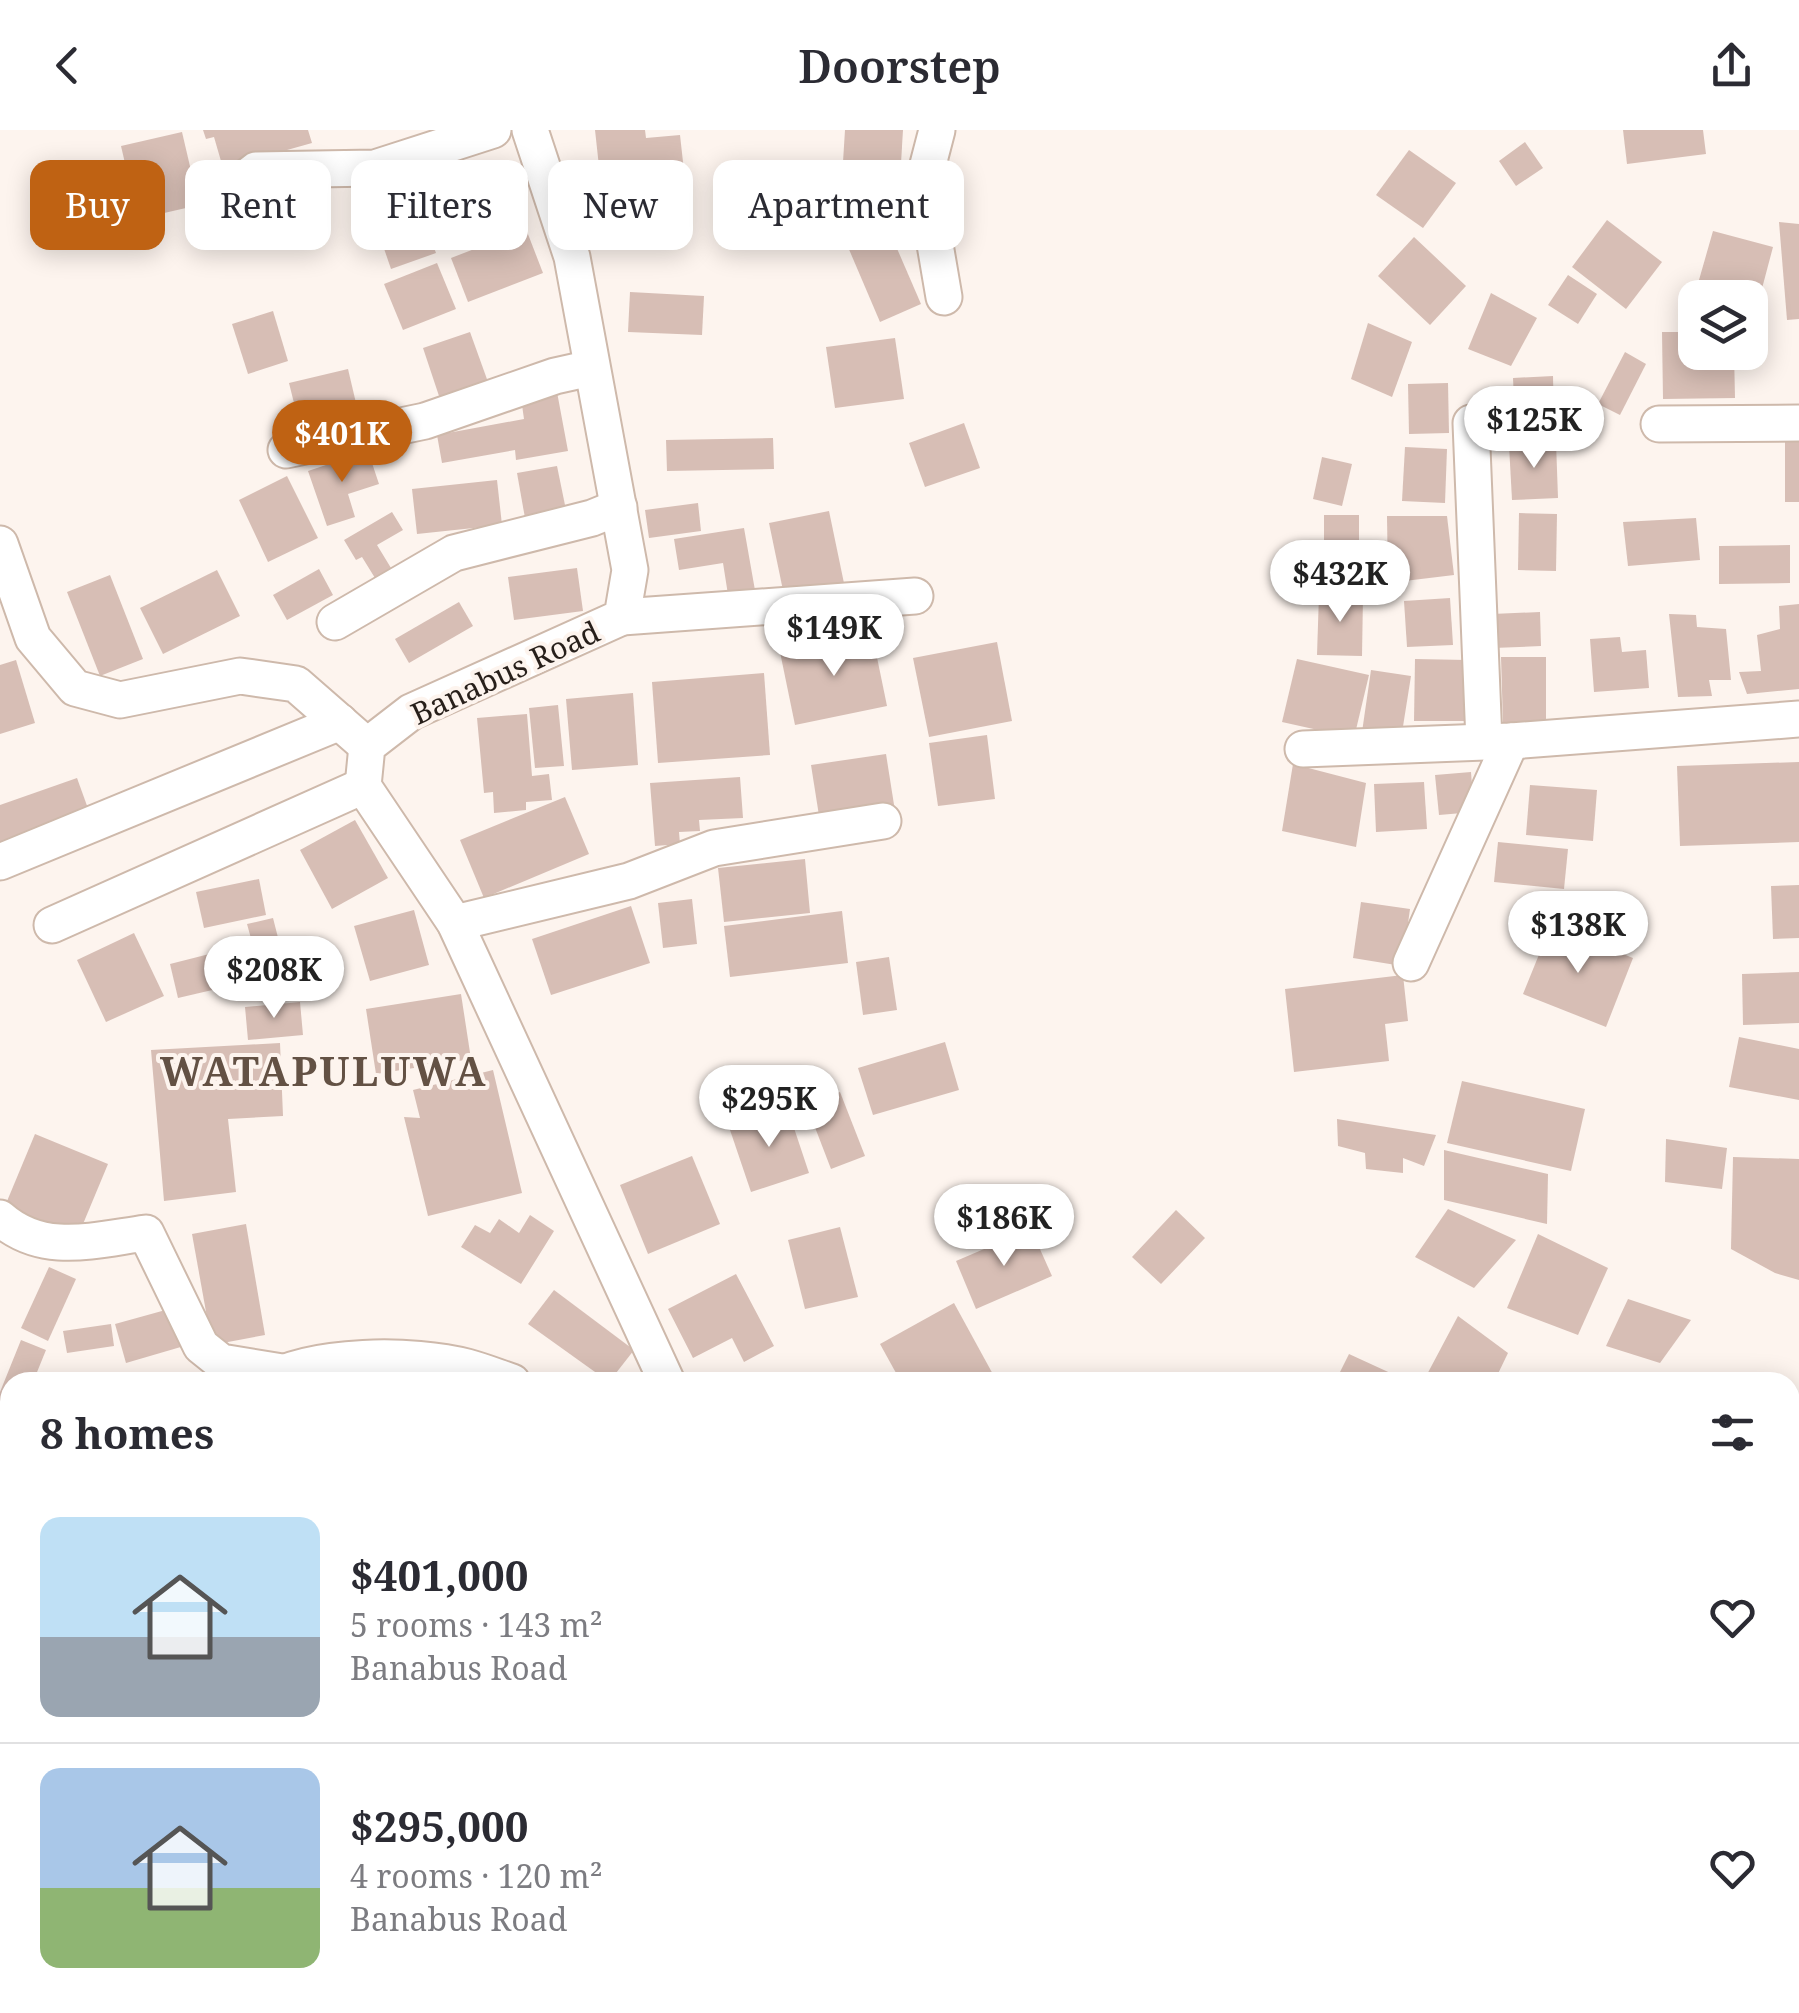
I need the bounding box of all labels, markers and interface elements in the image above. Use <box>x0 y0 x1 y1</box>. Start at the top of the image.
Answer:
text: Doorstep <box>798 35 1001 96</box>
icon: back <box>40 38 95 93</box>
icon: share <box>1704 38 1759 93</box>
chip: Buy <box>30 160 165 250</box>
chip: Rent <box>185 160 331 250</box>
chip: Filters <box>351 160 528 250</box>
chip: New <box>548 160 693 250</box>
chip: Apartment <box>713 160 964 250</box>
map controls <box>1678 280 1768 370</box>
button: layers <box>1678 280 1768 370</box>
pin: $125K <box>1464 386 1604 471</box>
text: $125K <box>1486 397 1582 440</box>
pin: $401K <box>272 400 412 485</box>
text: $401K <box>294 411 390 454</box>
pin: $432K <box>1270 540 1410 625</box>
text: $432K <box>1292 551 1388 594</box>
pin: $149K <box>764 594 904 679</box>
text: $149K <box>786 605 882 648</box>
street label: Banabus Road <box>404 610 606 734</box>
pin: $138K <box>1508 891 1648 976</box>
text: $138K <box>1530 902 1626 945</box>
pin: $208K <box>204 936 344 1021</box>
text: $208K <box>226 947 322 990</box>
district label: WATAPULUWA <box>160 1043 488 1098</box>
pin: $295K <box>699 1065 839 1150</box>
text: $295K <box>721 1076 817 1119</box>
pin: $186K <box>934 1184 1074 1269</box>
text: $186K <box>956 1195 1052 1238</box>
text: 8 homes <box>40 1404 214 1461</box>
icon: filters <box>1705 1405 1760 1460</box>
text: $401,000 <box>350 1546 528 1603</box>
icon: home <box>120 1557 240 1677</box>
icon: heart <box>1705 1590 1760 1645</box>
text: 5 rooms · 143 m² <box>350 1603 603 1646</box>
text: Banabus Road <box>350 1646 567 1689</box>
text: $295,000 <box>350 1797 528 1854</box>
icon: home <box>120 1808 240 1928</box>
icon: heart <box>1705 1841 1760 1896</box>
text: 4 rooms · 120 m² <box>350 1854 603 1897</box>
text: Banabus Road <box>350 1897 567 1940</box>

